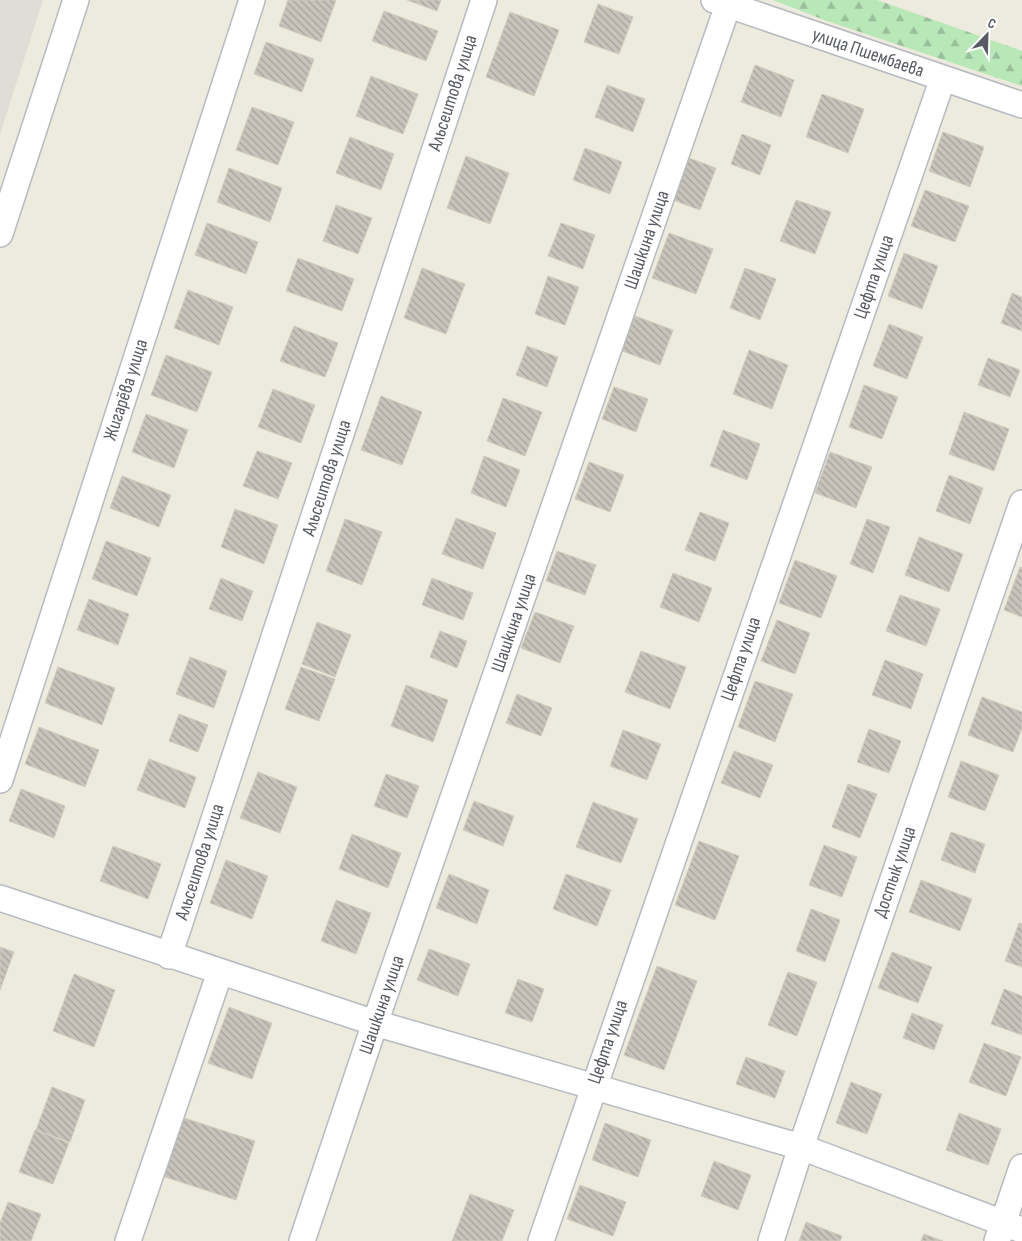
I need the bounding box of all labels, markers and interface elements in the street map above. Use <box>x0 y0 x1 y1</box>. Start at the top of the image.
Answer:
north arrow <box>962 10 1012 60</box>
text: С <box>985 14 999 33</box>
street label: улица Пшембаева <box>809 23 927 83</box>
street label: Альсеитова улица <box>423 32 483 155</box>
street label: Шашкина улица <box>619 188 675 292</box>
street label: Цефта улица <box>849 232 899 322</box>
street label: Жигарёва улица <box>99 336 153 444</box>
street label: Альсеитова улица <box>297 417 357 540</box>
street label: Шашкина улица <box>486 571 542 675</box>
street label: Цефта улица <box>716 614 766 704</box>
street label: Альсеитова улица <box>170 801 230 924</box>
street label: Достык улица <box>869 823 921 921</box>
street label: Шашкина улица <box>354 953 410 1057</box>
street label: Цефта улица <box>583 997 633 1087</box>

